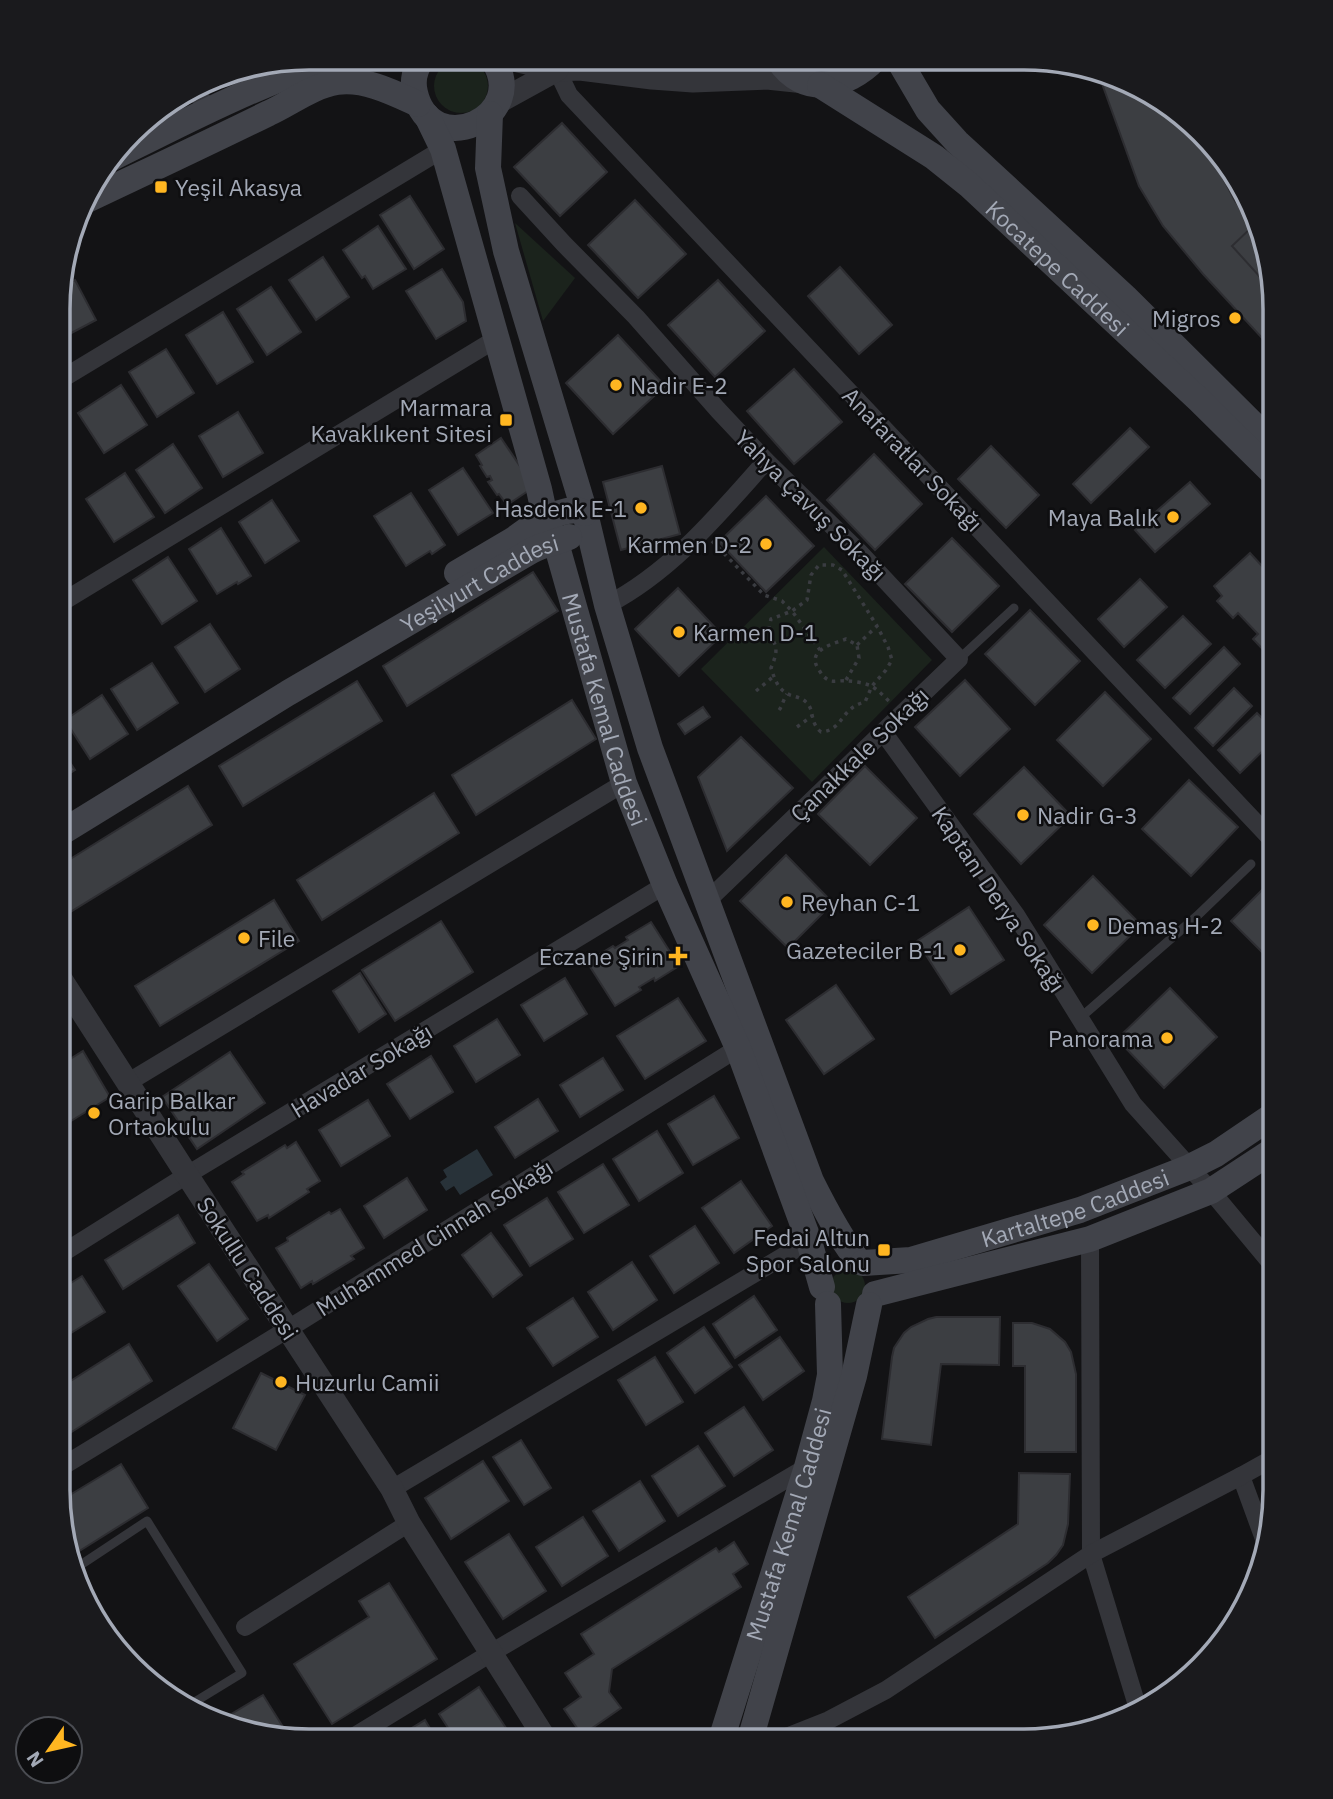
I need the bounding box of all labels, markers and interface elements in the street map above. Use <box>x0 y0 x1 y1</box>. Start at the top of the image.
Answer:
place label: Yeşil Akasya <box>175 172 302 202</box>
marker: Yeşil Akasya <box>153 179 169 195</box>
street label: Kocatepe Caddesi <box>980 193 1136 342</box>
place label: Migros <box>1152 303 1221 333</box>
marker: Migros <box>1227 310 1243 326</box>
place label: Nadir E-2 <box>630 370 728 400</box>
marker: Nadir E-2 <box>608 377 624 393</box>
street label: Anafaratlar Sokağı <box>836 380 990 538</box>
place label: Marmara Kavaklıkent Sitesi <box>311 392 492 448</box>
marker: Marmara Kavaklıkent Sitesi <box>498 412 514 428</box>
street label: Yahya Çavuş Sokağı <box>729 423 893 587</box>
place label: Hasdenk E-1 <box>494 493 627 523</box>
marker: Hasdenk E-1 <box>633 500 649 516</box>
place label: Maya Balık <box>1048 502 1159 532</box>
marker: Maya Balık <box>1165 509 1181 525</box>
street label: Yeşilyurt Caddesi <box>395 527 562 639</box>
place label: Karmen D-2 <box>627 529 752 559</box>
marker: Karmen D-2 <box>758 536 774 552</box>
street label: Mustafa Kemal Caddesi <box>556 589 655 830</box>
place label: Karmen D-1 <box>693 617 818 647</box>
marker: Karmen D-1 <box>671 624 687 640</box>
street label: Çanakkale Sokağı <box>783 680 935 828</box>
street label: Kaptanı Derya Sokağı <box>925 800 1073 998</box>
place label: Nadir G-3 <box>1037 800 1138 830</box>
marker: Nadir G-3 <box>1015 807 1031 823</box>
place label: Reyhan C-1 <box>801 887 920 917</box>
marker: Reyhan C-1 <box>779 894 795 910</box>
place label: Demaş H-2 <box>1107 910 1223 940</box>
marker: Demaş H-2 <box>1085 917 1101 933</box>
place label: File <box>258 923 296 953</box>
marker: File <box>236 930 252 946</box>
place label: Gazeteciler B-1 <box>786 935 946 965</box>
place label: Eczane Şirin <box>539 941 664 971</box>
marker: Gazeteciler B-1 <box>952 942 968 958</box>
marker: Eczane Şirin <box>670 948 686 964</box>
street label: Havadar Sokağı <box>285 1016 437 1124</box>
place label: Panorama <box>1048 1023 1153 1053</box>
marker: Panorama <box>1159 1030 1175 1046</box>
place label: Garip Balkar Ortaokulu <box>108 1085 236 1141</box>
marker: Garip Balkar Ortaokulu <box>86 1105 102 1121</box>
street label: Muhammed Cinnah Sokağı <box>310 1152 558 1322</box>
street label: Kartaltepe Caddesi <box>977 1162 1173 1253</box>
street label: Sokullu Caddesi <box>191 1191 305 1345</box>
place label: Fedai Altun Spor Salonu <box>746 1222 870 1278</box>
marker: Fedai Altun Spor Salonu <box>876 1242 892 1258</box>
place label: Huzurlu Camii <box>295 1367 439 1397</box>
marker: Huzurlu Camii <box>273 1374 289 1390</box>
street label: Mustafa Kemal Caddesi <box>738 1404 837 1644</box>
north arrow <box>14 1715 84 1785</box>
text: N <box>21 1747 49 1772</box>

